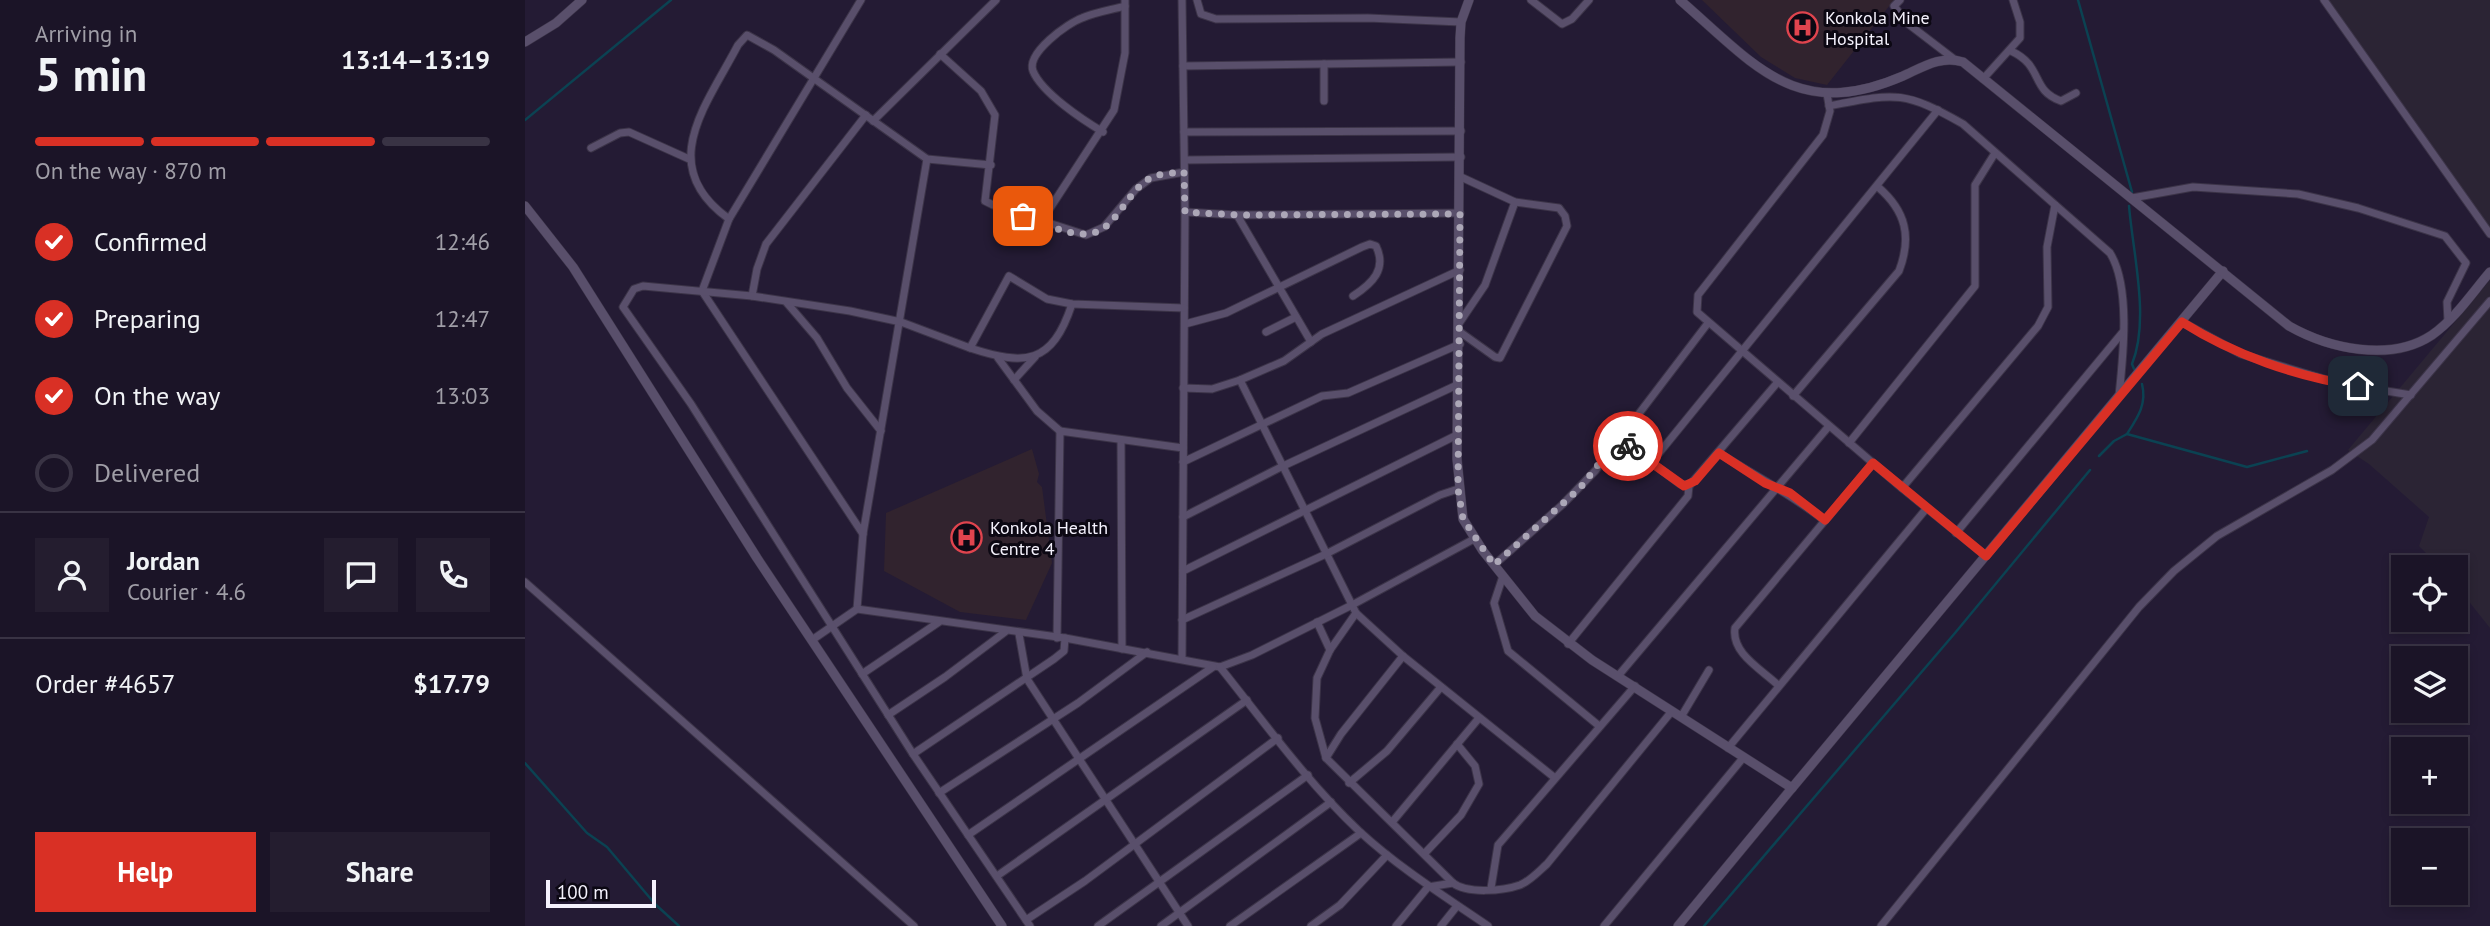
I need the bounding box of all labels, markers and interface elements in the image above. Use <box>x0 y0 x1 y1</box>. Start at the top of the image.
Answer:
place label: Konkola Mine Hospital <box>1825 6 1930 50</box>
hospital icon: Konkola Mine Hospital <box>1785 11 1819 45</box>
text: Arriving in <box>35 19 137 48</box>
text: 13:14–13:19 <box>341 43 490 76</box>
text: 5 min <box>35 44 147 104</box>
text: On the way · 870 m <box>35 156 227 185</box>
pin <box>993 186 1053 246</box>
icon: bag <box>1004 197 1042 235</box>
icon: check <box>35 223 73 261</box>
text: Confirmed <box>94 225 207 258</box>
text: 12:46 <box>435 227 490 256</box>
icon: check <box>35 300 73 338</box>
text: Preparing <box>94 302 201 335</box>
text: 12:47 <box>435 304 490 333</box>
pin <box>2328 356 2388 416</box>
icon: home <box>2339 367 2377 405</box>
icon: check <box>35 377 73 415</box>
text: On the way <box>94 379 220 412</box>
text: 13:03 <box>435 381 490 410</box>
courier <box>1593 411 1663 481</box>
icon: bike <box>1609 427 1647 465</box>
text: Delivered <box>94 456 200 489</box>
place label: Konkola Health Centre 4 <box>990 516 1108 560</box>
hospital icon: Konkola Health Centre 4 <box>950 521 984 555</box>
button: person <box>35 538 109 612</box>
button: chat <box>324 538 398 612</box>
button: phone <box>416 538 490 612</box>
text: Jordan <box>127 544 200 577</box>
map controls <box>2391 555 2468 905</box>
button: locate <box>2391 555 2468 632</box>
text: Courier · 4.6 <box>127 577 246 606</box>
button: layers <box>2391 646 2468 723</box>
text: Order #4657 <box>35 667 175 700</box>
text: $17.79 <box>413 667 490 700</box>
button: + <box>2391 737 2468 814</box>
button: − <box>2391 828 2468 905</box>
button: Help <box>35 832 256 912</box>
button: Share <box>270 832 490 912</box>
scale bar <box>546 877 656 909</box>
text: 100 m <box>557 880 609 904</box>

